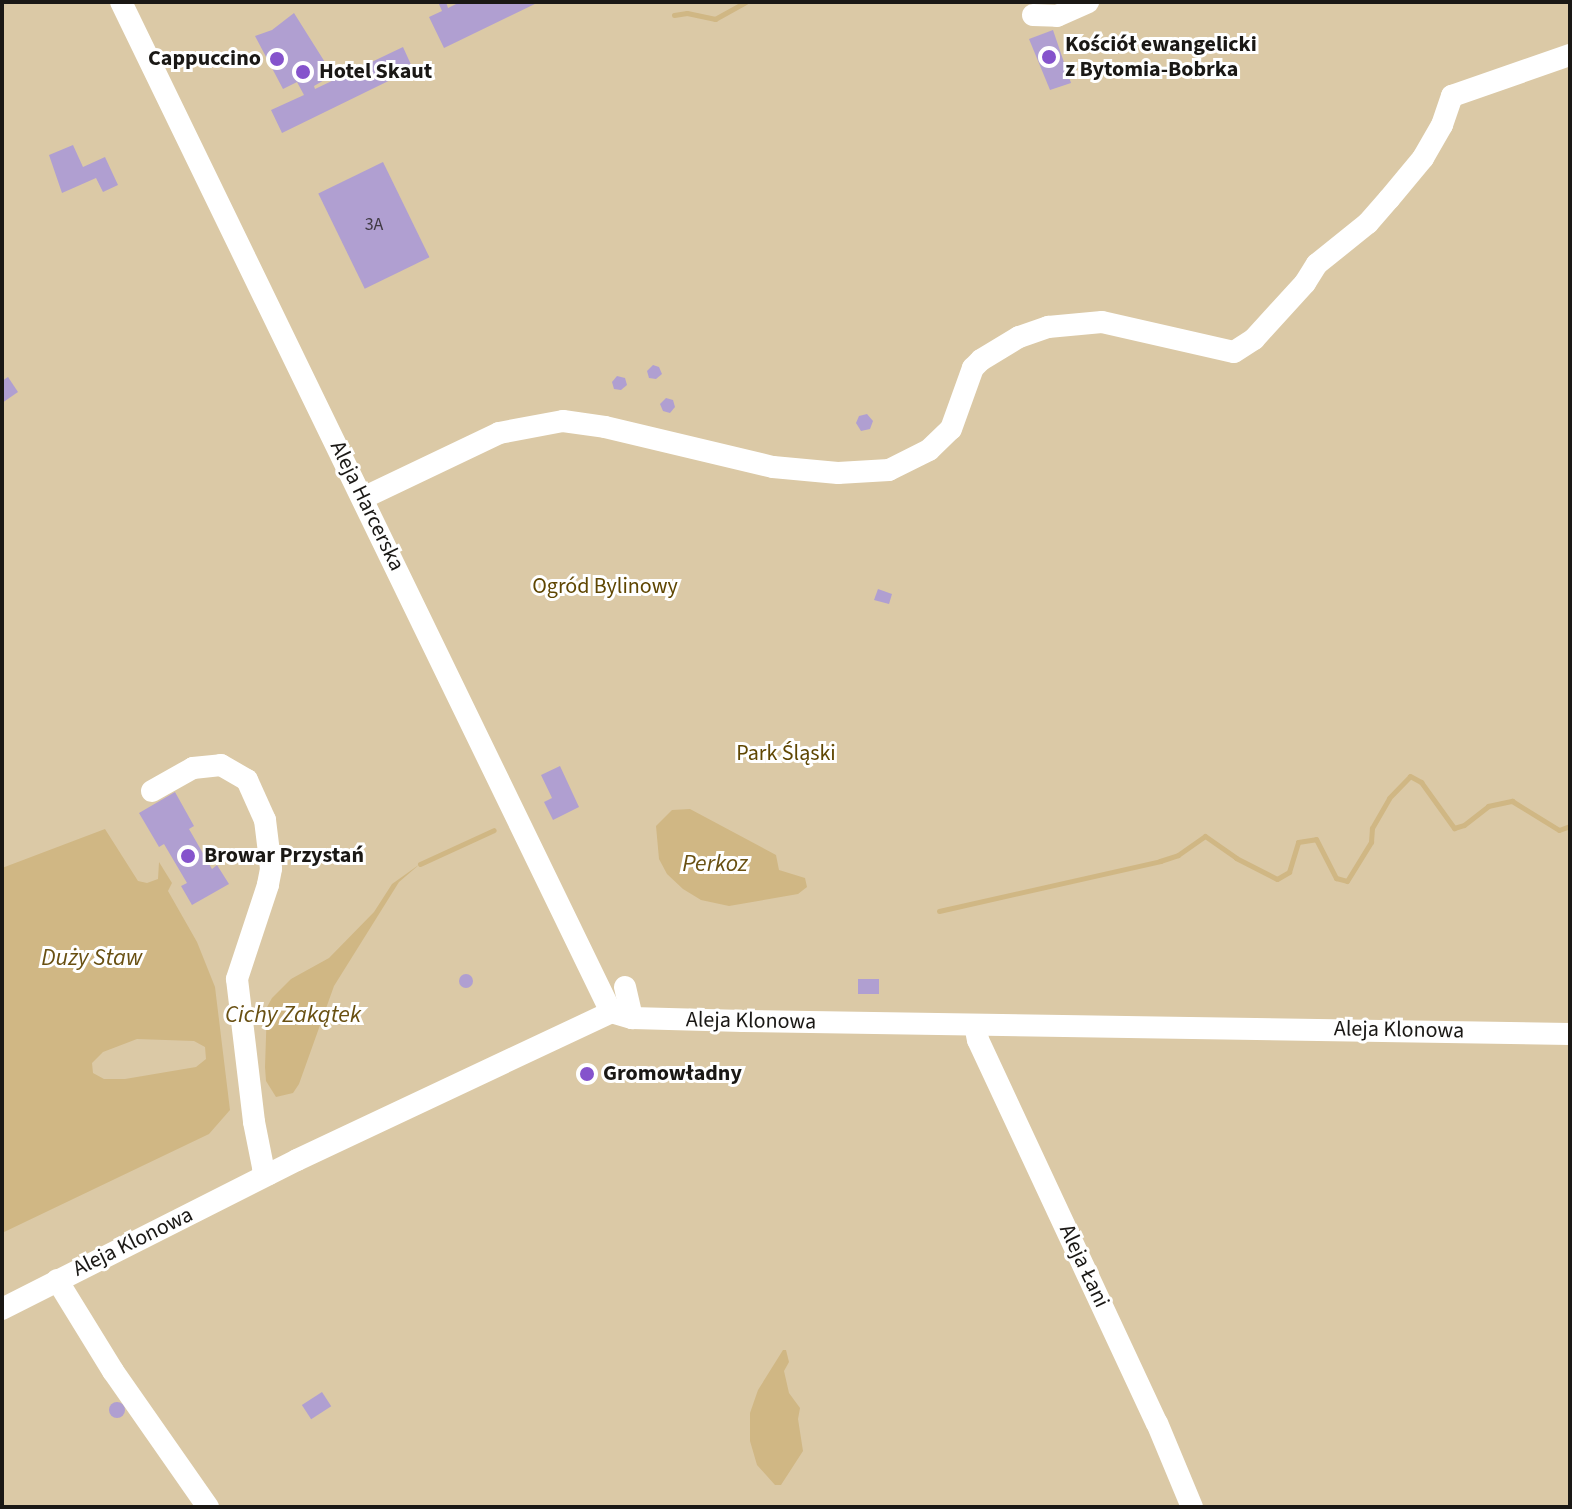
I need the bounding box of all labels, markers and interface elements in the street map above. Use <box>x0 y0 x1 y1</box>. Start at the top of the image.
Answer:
place label: Kościół ewangelicki z Bytomia-Bobrka <box>1065 31 1257 82</box>
place label: Cappuccino <box>148 46 261 72</box>
marker: Kościół ewangelicki z Bytomia-Bobrka <box>1040 48 1058 66</box>
marker: Cappuccino <box>268 50 286 68</box>
place label: Hotel Skaut <box>319 59 432 85</box>
marker: Hotel Skaut <box>294 63 312 81</box>
house number: 3A <box>365 214 383 236</box>
street label: Aleja Harcerska <box>324 437 410 575</box>
park label: Ogród Bylinowy <box>532 574 678 600</box>
park label: Park Śląski <box>736 741 836 767</box>
place label: Browar Przystań <box>204 843 364 869</box>
marker: Browar Przystań <box>179 847 197 865</box>
water label: Perkoz <box>682 850 748 878</box>
water label: Duży Staw <box>41 944 143 972</box>
water label: Cichy Zakątek <box>225 1001 361 1029</box>
street label: Aleja Klonowa <box>686 1007 816 1035</box>
street label: Aleja Klonowa <box>1334 1016 1464 1044</box>
place label: Gromowładny <box>603 1061 742 1087</box>
marker: Gromowładny <box>578 1065 596 1083</box>
street label: Aleja Klonowa <box>69 1202 197 1282</box>
street label: Aleja Łani <box>1053 1220 1115 1312</box>

